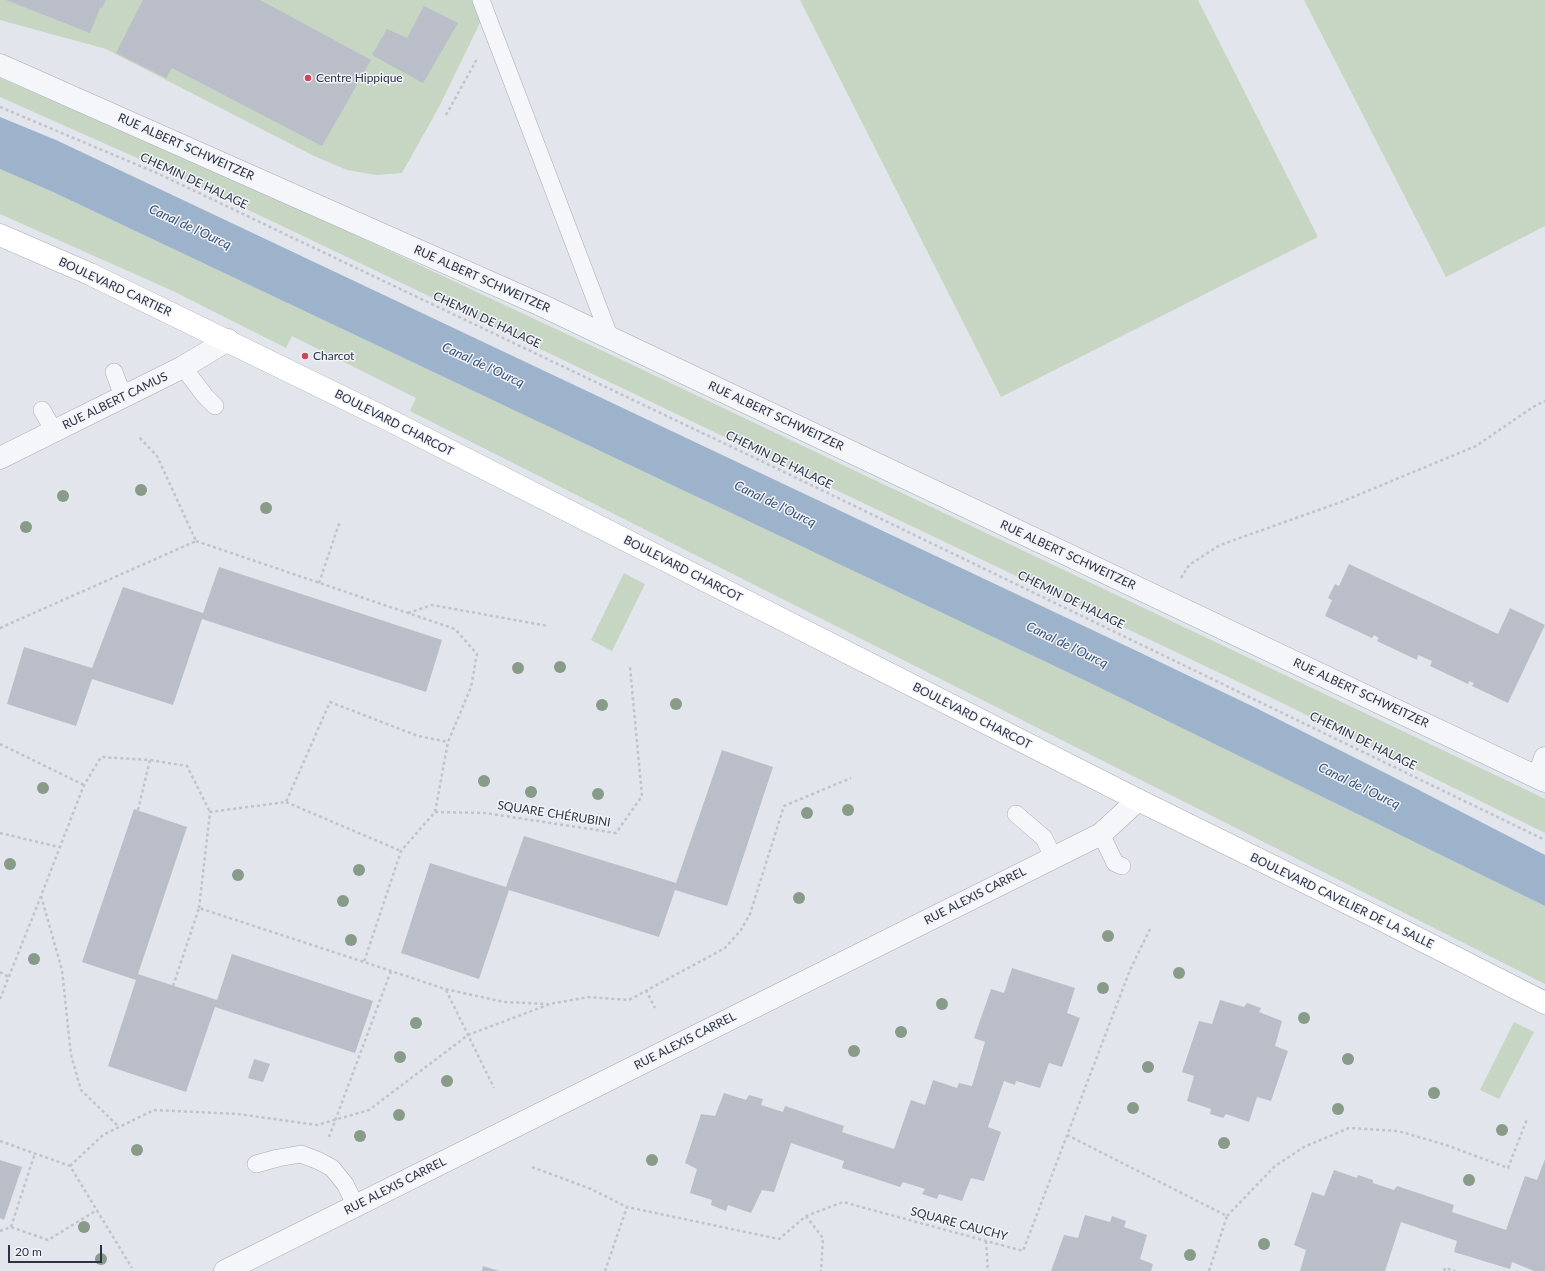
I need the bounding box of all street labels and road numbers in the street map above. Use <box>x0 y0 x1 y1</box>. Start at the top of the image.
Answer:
street label: RUE ALBERT SCHWEITZER <box>116 110 256 184</box>
street label: CHEMIN DE HALAGE <box>138 150 250 212</box>
street label: RUE ALBERT SCHWEITZER <box>412 242 552 316</box>
street label: BOULEVARD CARTIER <box>56 255 174 319</box>
street label: CHEMIN DE HALAGE <box>431 289 543 351</box>
street label: RUE ALBERT CAMUS <box>60 369 170 433</box>
street label: RUE ALBERT SCHWEITZER <box>706 378 846 454</box>
street label: BOULEVARD CHARCOT <box>332 387 456 459</box>
street label: CHEMIN DE HALAGE <box>723 428 835 492</box>
street label: RUE ALBERT SCHWEITZER <box>998 517 1138 593</box>
street label: BOULEVARD CHARCOT <box>621 533 745 605</box>
street label: CHEMIN DE HALAGE <box>1015 568 1127 632</box>
street label: RUE ALBERT SCHWEITZER <box>1291 655 1431 731</box>
street label: BOULEVARD CHARCOT <box>910 680 1034 752</box>
street label: CHEMIN DE HALAGE <box>1307 709 1419 773</box>
street label: SQUARE CHÉRUBINI <box>496 798 612 830</box>
street label: BOULEVARD CAVELIER DE LA SALLE <box>1248 850 1436 952</box>
street label: RUE ALEXIS CARREL <box>922 864 1028 928</box>
street label: RUE ALEXIS CARREL <box>632 1009 738 1073</box>
street label: RUE ALEXIS CARREL <box>342 1154 448 1218</box>
street label: SQUARE CAUCHY <box>909 1204 1009 1244</box>

